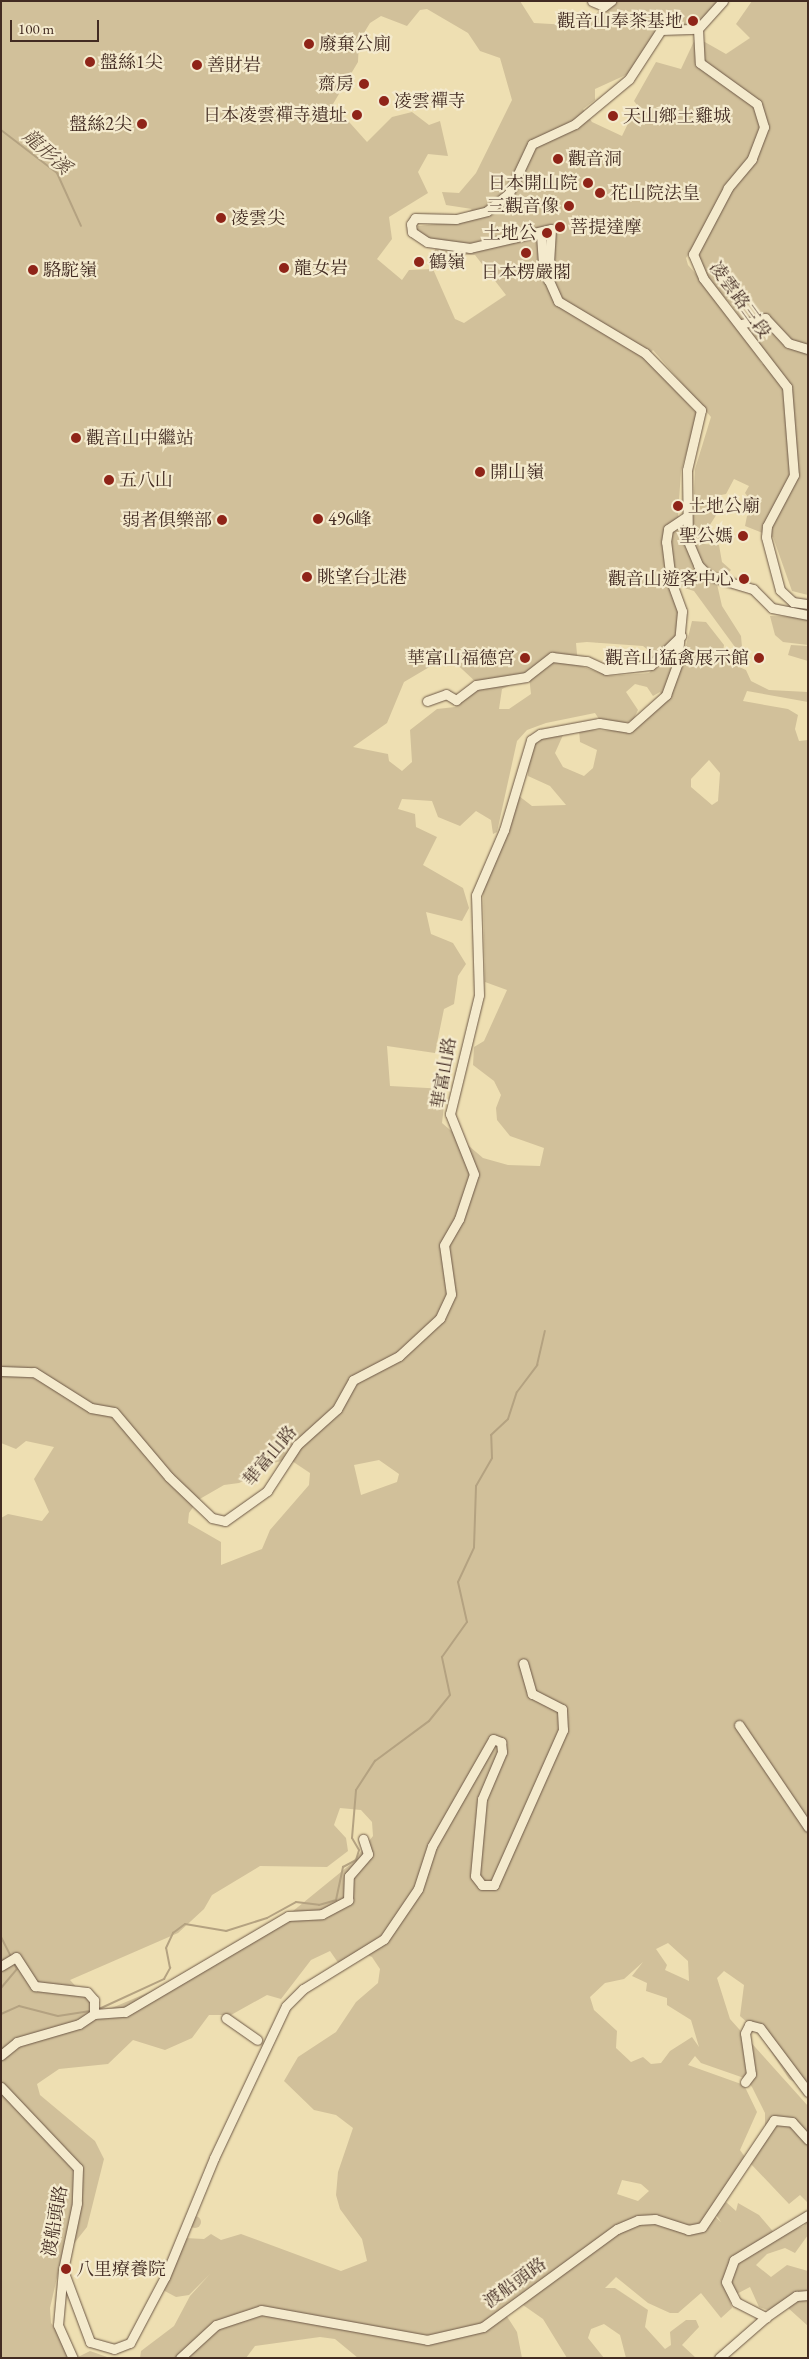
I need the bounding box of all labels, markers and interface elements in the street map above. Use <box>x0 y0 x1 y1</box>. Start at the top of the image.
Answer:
scale bar <box>12 10 101 42</box>
place label: 觀音山奉茶基地 <box>557 10 683 32</box>
marker: 觀音山奉茶基地 <box>687 15 699 27</box>
text: 100 m <box>18 19 54 38</box>
place label: 廢棄公廁 <box>319 33 391 55</box>
marker: 廢棄公廁 <box>303 38 315 50</box>
place label: 盤絲1尖 <box>100 51 163 73</box>
place label: 善財岩 <box>207 54 261 76</box>
marker: 盤絲1尖 <box>84 56 96 68</box>
marker: 善財岩 <box>191 59 203 71</box>
place label: 齋房 <box>318 73 354 95</box>
marker: 齋房 <box>358 78 370 90</box>
place label: 凌雲禪寺 <box>394 90 466 112</box>
marker: 凌雲禪寺 <box>378 95 390 107</box>
place label: 日本凌雲禪寺遺址 <box>203 104 347 126</box>
place label: 天山鄉土雞城 <box>623 105 731 127</box>
marker: 日本凌雲禪寺遺址 <box>351 109 363 121</box>
marker: 天山鄉土雞城 <box>607 110 619 122</box>
place label: 盤絲2尖 <box>69 113 132 135</box>
marker: 盤絲2尖 <box>136 118 148 130</box>
water label: 龍形溪 <box>18 124 76 180</box>
place label: 觀音洞 <box>568 148 622 170</box>
marker: 觀音洞 <box>552 153 564 165</box>
place label: 日本開山院 <box>488 172 578 194</box>
marker: 日本開山院 <box>582 177 594 189</box>
place label: 花山院法皇 <box>610 182 700 204</box>
marker: 花山院法皇 <box>594 187 606 199</box>
place label: 三觀音像 <box>487 195 559 217</box>
marker: 三觀音像 <box>563 200 575 212</box>
place label: 凌雲尖 <box>231 207 285 229</box>
marker: 凌雲尖 <box>215 212 227 224</box>
place label: 菩提達摩 <box>570 216 642 238</box>
marker: 菩提達摩 <box>554 221 566 233</box>
place label: 土地公 <box>483 222 537 244</box>
marker: 土地公 <box>541 227 553 239</box>
marker: 日本楞嚴閣 <box>520 247 532 259</box>
place label: 鶴嶺 <box>429 251 465 273</box>
marker: 鶴嶺 <box>413 256 425 268</box>
place label: 龍女岩 <box>294 257 348 279</box>
street label: 凌雲路三段 <box>705 257 775 343</box>
place label: 駱駝嶺 <box>43 259 97 281</box>
place label: 日本楞嚴閣 <box>481 261 571 283</box>
marker: 龍女岩 <box>278 262 290 274</box>
marker: 駱駝嶺 <box>27 264 39 276</box>
place label: 觀音山中繼站 <box>86 427 194 449</box>
marker: 觀音山中繼站 <box>70 432 82 444</box>
place label: 開山嶺 <box>490 461 544 483</box>
marker: 開山嶺 <box>474 466 486 478</box>
place label: 五八山 <box>119 469 173 491</box>
marker: 五八山 <box>103 474 115 486</box>
place label: 土地公廟 <box>688 495 760 517</box>
marker: 土地公廟 <box>672 500 684 512</box>
place label: 496峰 <box>328 508 372 530</box>
place label: 弱者俱樂部 <box>122 509 212 531</box>
marker: 496峰 <box>312 513 324 525</box>
marker: 弱者俱樂部 <box>216 514 228 526</box>
place label: 聖公媽 <box>679 525 733 547</box>
marker: 聖公媽 <box>737 530 749 542</box>
place label: 眺望台北港 <box>317 566 407 588</box>
place label: 觀音山遊客中心 <box>608 568 734 590</box>
marker: 眺望台北港 <box>301 571 313 583</box>
marker: 觀音山遊客中心 <box>738 573 750 585</box>
place label: 華富山福德宮 <box>407 647 515 669</box>
place label: 觀音山猛禽展示館 <box>605 647 749 669</box>
marker: 華富山福德宮 <box>519 652 531 664</box>
marker: 觀音山猛禽展示館 <box>753 652 765 664</box>
street label: 華富山路 <box>427 1036 461 1110</box>
street label: 華富山路 <box>239 1421 301 1491</box>
street label: 渡船頭路 <box>38 2184 72 2258</box>
street label: 渡船頭路 <box>480 2253 550 2313</box>
place label: 八里療養院 <box>76 2258 166 2280</box>
marker: 八里療養院 <box>60 2263 72 2275</box>

